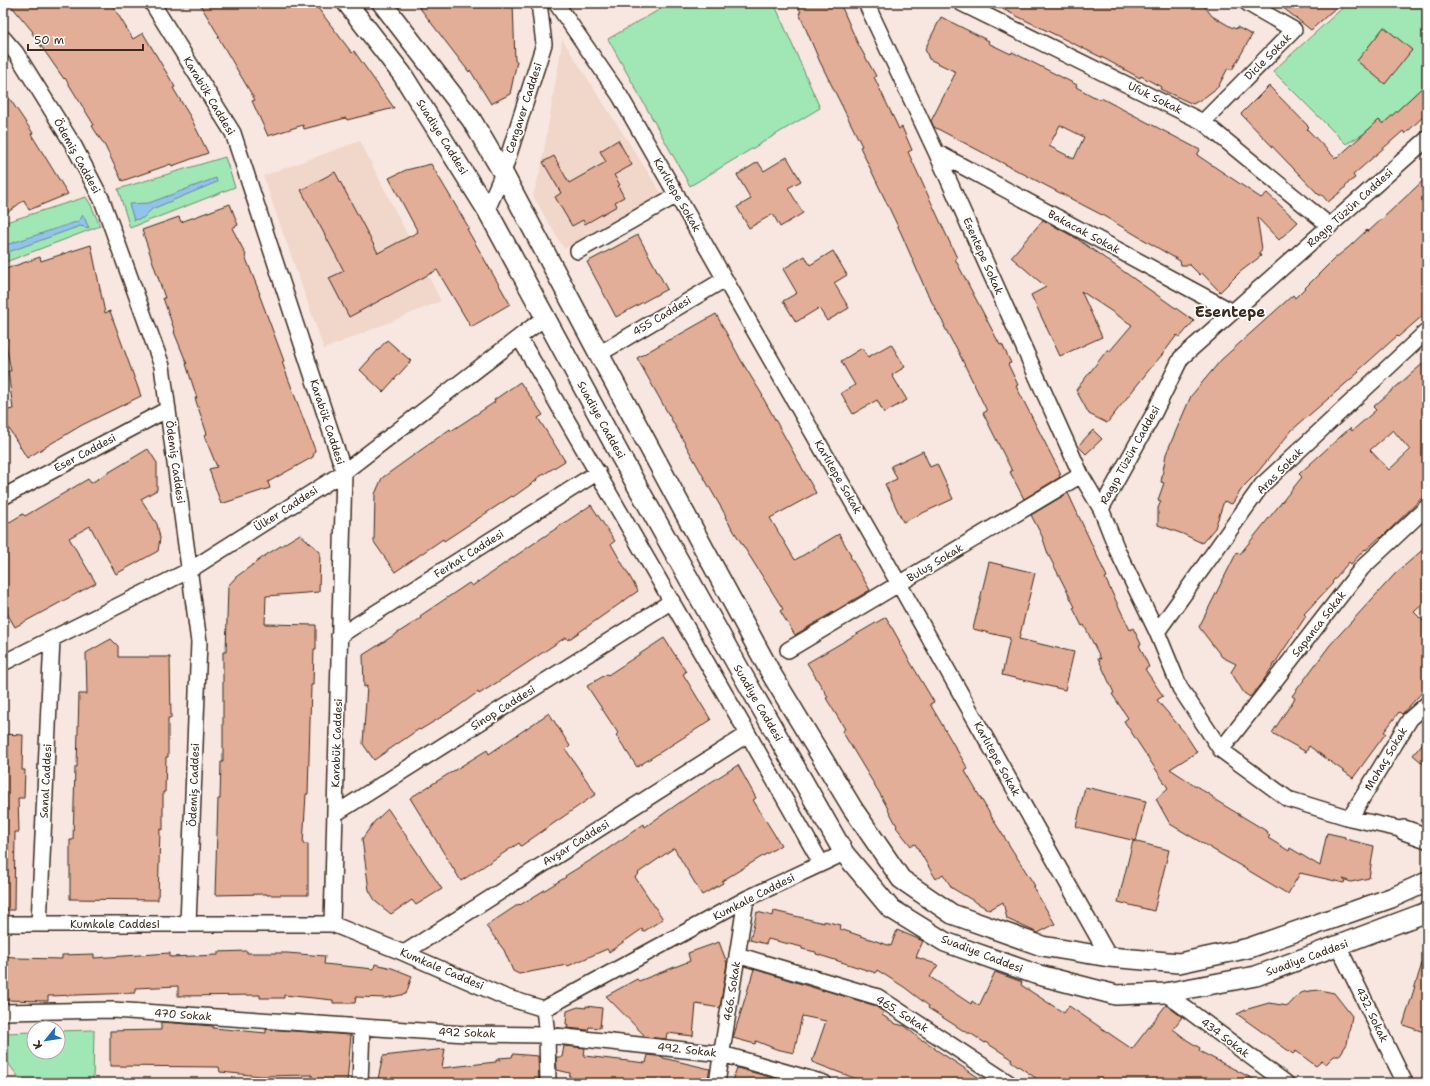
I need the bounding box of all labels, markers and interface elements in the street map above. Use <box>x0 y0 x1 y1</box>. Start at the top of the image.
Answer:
scale bar <box>28 26 143 52</box>
street label: Dicle Sokak <box>1241 30 1295 84</box>
text: 50 m <box>34 32 64 48</box>
street label: Karabük Caddesi <box>180 54 238 138</box>
street label: Cengaver Caddesi <box>502 61 546 155</box>
street label: Ufuk Sokak <box>1125 78 1185 118</box>
street label: Suadiye Caddesi <box>413 96 471 178</box>
street label: Ödemiş Caddesi <box>50 116 104 196</box>
street label: Karlıtepe Sokak <box>650 155 704 235</box>
street label: Ragıp Tüzün Caddesi <box>1304 165 1396 251</box>
street label: Bakacak Sokak <box>1045 207 1123 257</box>
street label: Esentepe Sokak <box>959 215 1007 297</box>
street label: 455 Caddesi <box>630 293 694 339</box>
district label: Esentepe <box>1195 302 1265 322</box>
street label: Karabük Caddesi <box>306 377 348 467</box>
street label: Suadiye Caddesi <box>573 379 629 461</box>
street label: Ragıp Tüzün Caddesi <box>1097 403 1163 507</box>
street label: Ödemiş Caddesi <box>162 419 188 505</box>
street label: Eser Caddesi <box>51 430 119 476</box>
street label: Karlıtepe Sokak <box>811 437 865 517</box>
street label: Aras Sokak <box>1253 444 1307 498</box>
street label: Ülker Caddesi <box>251 483 321 535</box>
street label: Ferhat Caddesi <box>431 526 507 582</box>
street label: Buluş Sokak <box>904 540 966 586</box>
street label: Sapanca Sokak <box>1288 588 1350 660</box>
street label: Suadiye Caddesi <box>730 662 786 744</box>
street label: Sinop Caddesi <box>468 682 538 734</box>
street label: Karabük Caddesi <box>328 698 346 788</box>
street label: Karlıtepe Sokak <box>970 719 1024 799</box>
street label: Mohaç Sokak <box>1361 724 1411 794</box>
street label: Sanal Caddesi <box>37 743 55 819</box>
street label: Ödemiş Caddesi <box>185 743 203 827</box>
street label: Avşar Caddesi <box>540 816 612 870</box>
street label: Kumkale Caddesi <box>711 870 797 924</box>
street label: Kumkale Caddesi <box>70 917 160 932</box>
street label: Suadiye Caddesi <box>939 931 1025 977</box>
street label: Suadiye Caddesi <box>1264 936 1350 980</box>
street label: Kumkale Caddesi <box>398 945 486 993</box>
street label: 466. Sokak <box>720 960 744 1022</box>
street label: 432. Sokak <box>1352 985 1392 1045</box>
street label: 465. Sokak <box>873 992 931 1036</box>
street label: 470 Sokak <box>154 1006 212 1024</box>
street label: 434 Sokak <box>1198 1015 1252 1061</box>
north arrow <box>26 1020 66 1060</box>
street label: 492 Sokak <box>438 1025 496 1041</box>
text: K <box>29 1037 46 1052</box>
street label: 492. Sokak <box>656 1039 718 1061</box>

